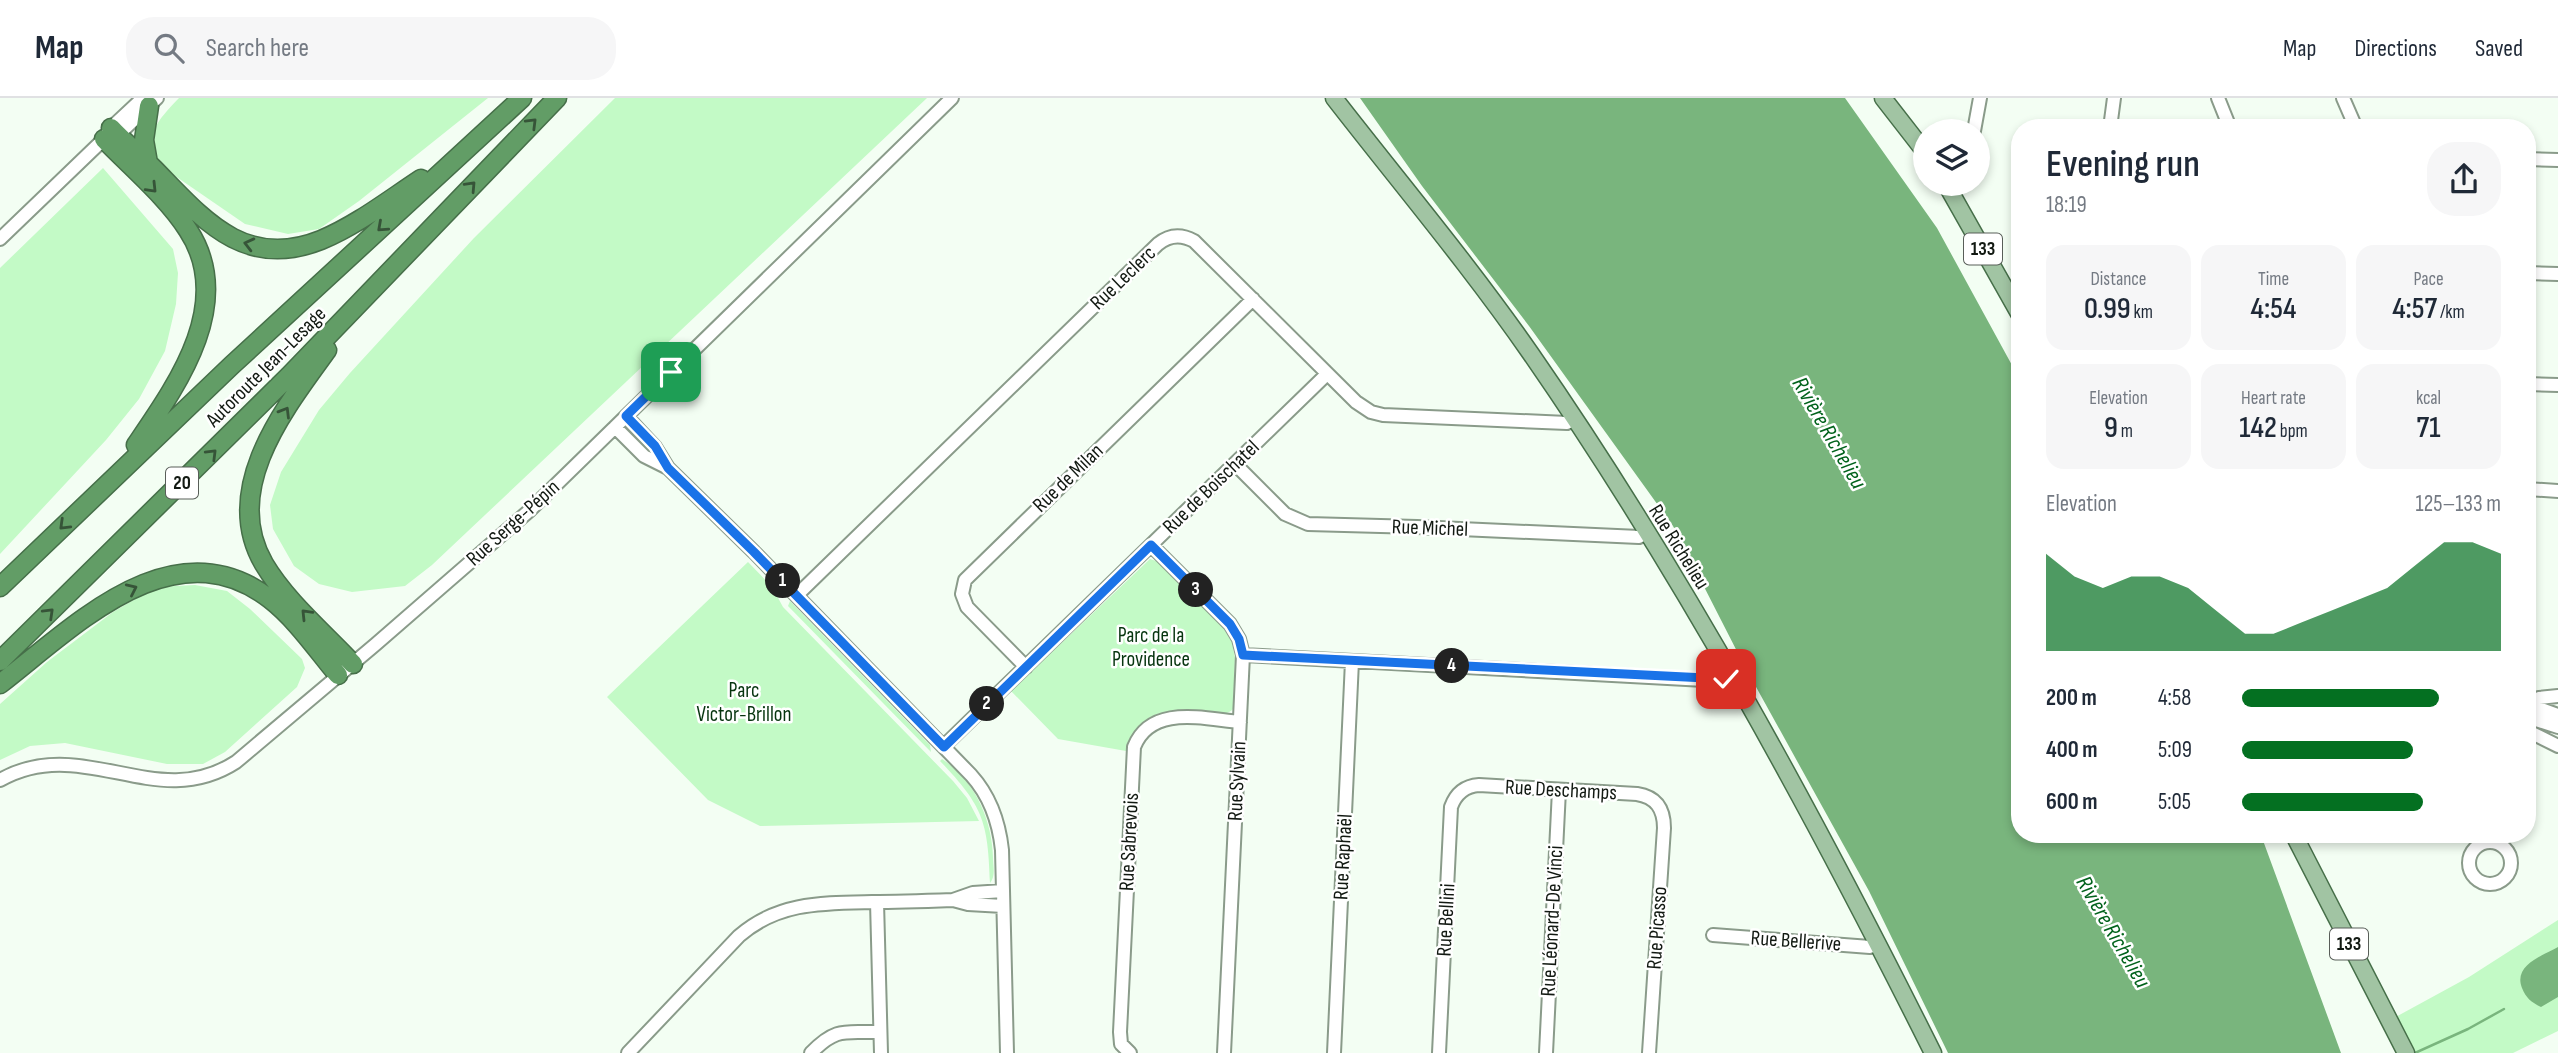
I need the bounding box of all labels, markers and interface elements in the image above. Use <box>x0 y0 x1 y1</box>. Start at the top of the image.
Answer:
search box <box>126 17 616 80</box>
text: Map <box>35 28 84 68</box>
icon: search <box>150 29 188 67</box>
text: Search here <box>206 33 309 64</box>
text: Map <box>2283 34 2316 63</box>
text: Directions <box>2354 34 2437 63</box>
text: Saved <box>2475 34 2523 63</box>
one-way arrow <box>523 118 536 131</box>
map controls <box>1913 119 1990 196</box>
button: layers <box>1913 119 1990 196</box>
text: Evening run <box>2046 142 2200 187</box>
button: share <box>2427 142 2501 216</box>
one-way arrow <box>143 180 156 193</box>
one-way arrow <box>463 181 476 194</box>
text: 18:19 <box>2046 191 2087 219</box>
one-way arrow <box>377 219 390 231</box>
road number: 133 <box>1964 234 2002 265</box>
one-way arrow <box>243 238 255 252</box>
street label: Rue Leclerc <box>1085 241 1161 315</box>
text: Distance <box>2090 268 2147 291</box>
text: Time <box>2258 268 2289 291</box>
text: Pace <box>2413 268 2444 291</box>
text: 0.99 <box>2084 291 2131 327</box>
text: 4:54 <box>2251 291 2296 327</box>
text: 4:57 <box>2392 291 2437 327</box>
text: km <box>2131 301 2153 324</box>
text: /km <box>2437 301 2465 324</box>
street label: Autoroute Jean-Lesage <box>200 302 331 433</box>
pin <box>641 342 701 402</box>
icon: arrive <box>652 353 690 391</box>
water label: Rivière Richelieu <box>1786 372 1873 494</box>
text: Elevation <box>2089 387 2148 410</box>
text: Heart rate <box>2241 387 2306 410</box>
text: kcal <box>2416 387 2441 410</box>
one-way arrow <box>276 407 289 420</box>
text: 9 <box>2104 410 2118 446</box>
text: 142 <box>2239 410 2277 446</box>
text: 71 <box>2417 410 2440 446</box>
text: m <box>2118 420 2133 443</box>
text: bpm <box>2277 420 2308 443</box>
street label: Rue de Boischatel <box>1158 435 1264 539</box>
street label: Rue de Milan <box>1028 438 1108 518</box>
one-way arrow <box>203 450 216 463</box>
road number: 20 <box>166 468 198 498</box>
street label: Rue Serge-Pépin <box>461 475 565 571</box>
text: Elevation <box>2046 490 2117 518</box>
text: 125–133 m <box>2415 490 2501 518</box>
street label: Rue Richelieu <box>1643 500 1715 594</box>
street label: Rue Michel <box>1391 514 1469 542</box>
one-way arrow <box>59 516 72 529</box>
pin: 1 <box>766 564 800 598</box>
text: 1 <box>779 569 786 592</box>
pin: 3 <box>1178 573 1214 608</box>
text: 3 <box>1191 578 1200 601</box>
one-way arrow <box>125 583 137 597</box>
one-way arrow <box>41 609 54 622</box>
one-way arrow <box>302 610 315 623</box>
park label: Parc de la Providence <box>1112 623 1190 672</box>
pin: 4 <box>1434 648 1470 684</box>
pin <box>1696 649 1756 709</box>
text: 4 <box>1447 654 1456 677</box>
icon: check <box>1707 660 1745 698</box>
park label: Parc Victor-Brillon <box>696 678 792 727</box>
text: 200 m <box>2046 684 2097 712</box>
text: 4:58 <box>2158 684 2191 712</box>
pin: 2 <box>970 686 1004 722</box>
text: 2 <box>982 692 991 715</box>
text: 400 m <box>2046 736 2097 764</box>
text: 5:09 <box>2158 736 2192 764</box>
street label: Rue Sylvain <box>1222 740 1252 822</box>
street label: Rue Deschamps <box>1505 775 1617 805</box>
text: 600 m <box>2046 788 2098 816</box>
text: 5:05 <box>2158 788 2191 816</box>
street label: Rue Sabrevois <box>1114 792 1144 892</box>
street label: Rue Raphaël <box>1328 813 1358 901</box>
street label: Rue Léonard-De Vinci <box>1536 845 1568 997</box>
water label: Rivière Richelieu <box>2070 871 2157 993</box>
street label: Rue Bellini <box>1432 883 1460 957</box>
street label: Rue Picasso <box>1642 886 1672 970</box>
street label: Rue Bellerive <box>1750 925 1842 957</box>
road number: 133 <box>2330 929 2368 960</box>

